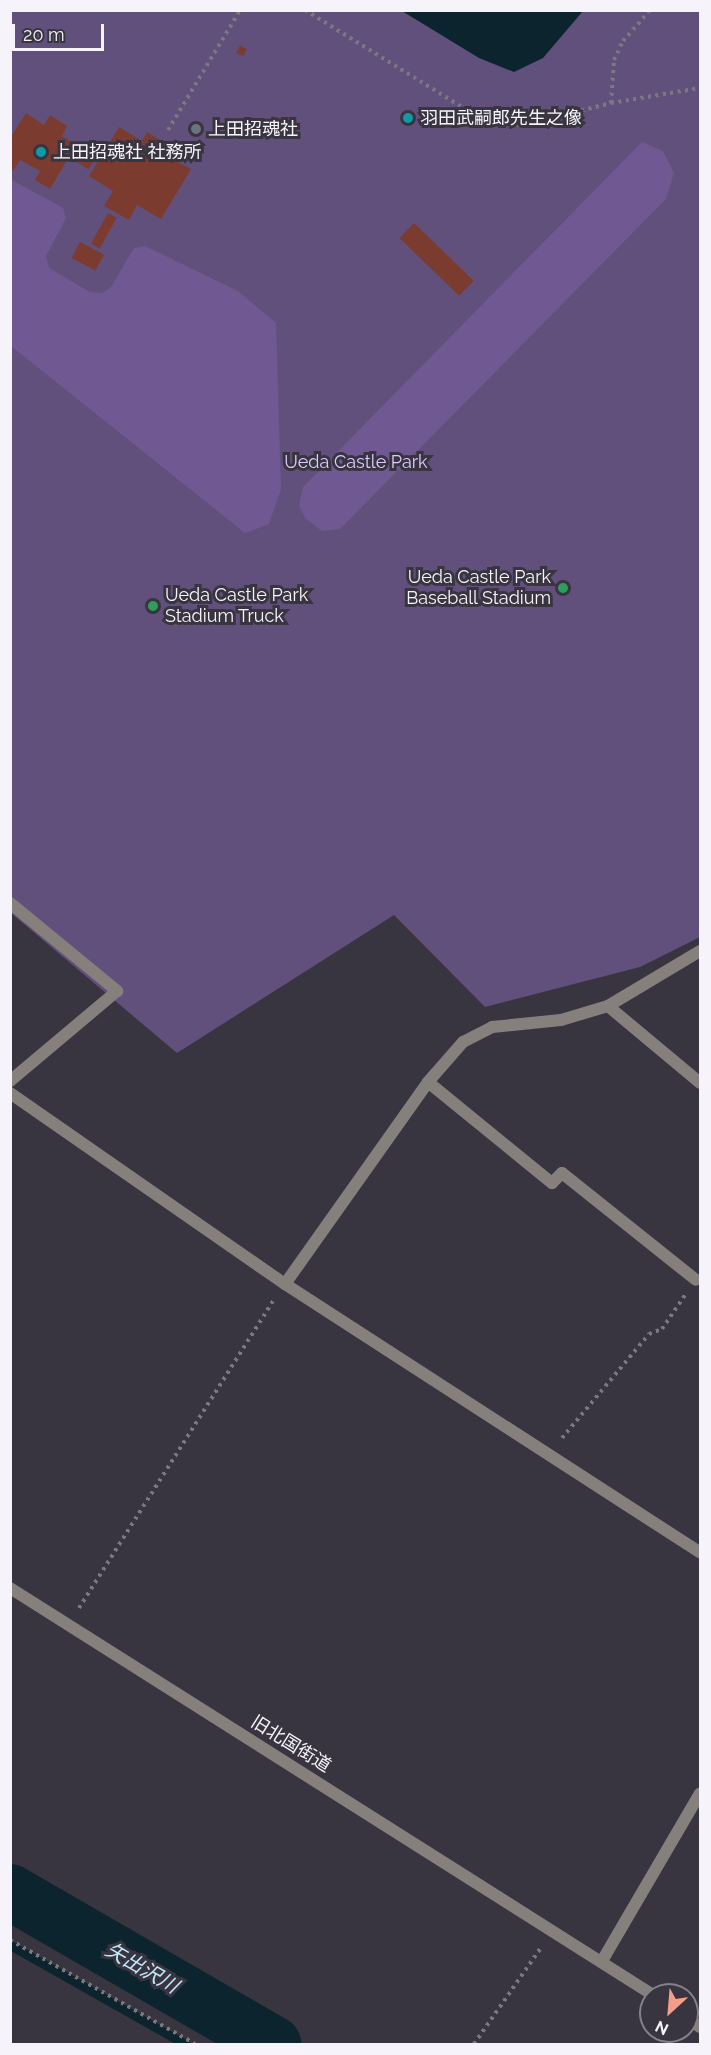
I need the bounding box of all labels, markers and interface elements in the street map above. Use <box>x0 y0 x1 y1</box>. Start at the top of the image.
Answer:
scale bar <box>15 12 106 50</box>
text: 20 m <box>23 24 65 45</box>
place label: 羽田武嗣郎先生之像 <box>420 107 582 129</box>
marker: 羽田武嗣郎先生之像 <box>401 111 415 125</box>
place label: 上田招魂社 <box>208 118 298 140</box>
marker: 上田招魂社 <box>189 122 203 136</box>
place label: 上田招魂社 社務所 <box>53 141 202 163</box>
marker: 上田招魂社 社務所 <box>34 145 48 159</box>
park label: Ueda Castle Park <box>284 451 428 473</box>
place label: Ueda Castle Park Baseball Stadium <box>406 567 551 610</box>
marker: Ueda Castle Park Baseball Stadium <box>556 581 570 595</box>
place label: Ueda Castle Park Stadium Truck <box>165 585 308 628</box>
marker: Ueda Castle Park Stadium Truck <box>146 599 160 613</box>
street label: 旧北国街道 <box>247 1711 335 1777</box>
water label: 矢出沢川 <box>101 1938 183 1998</box>
north arrow <box>639 1983 699 2043</box>
text: N <box>652 2017 671 2039</box>

